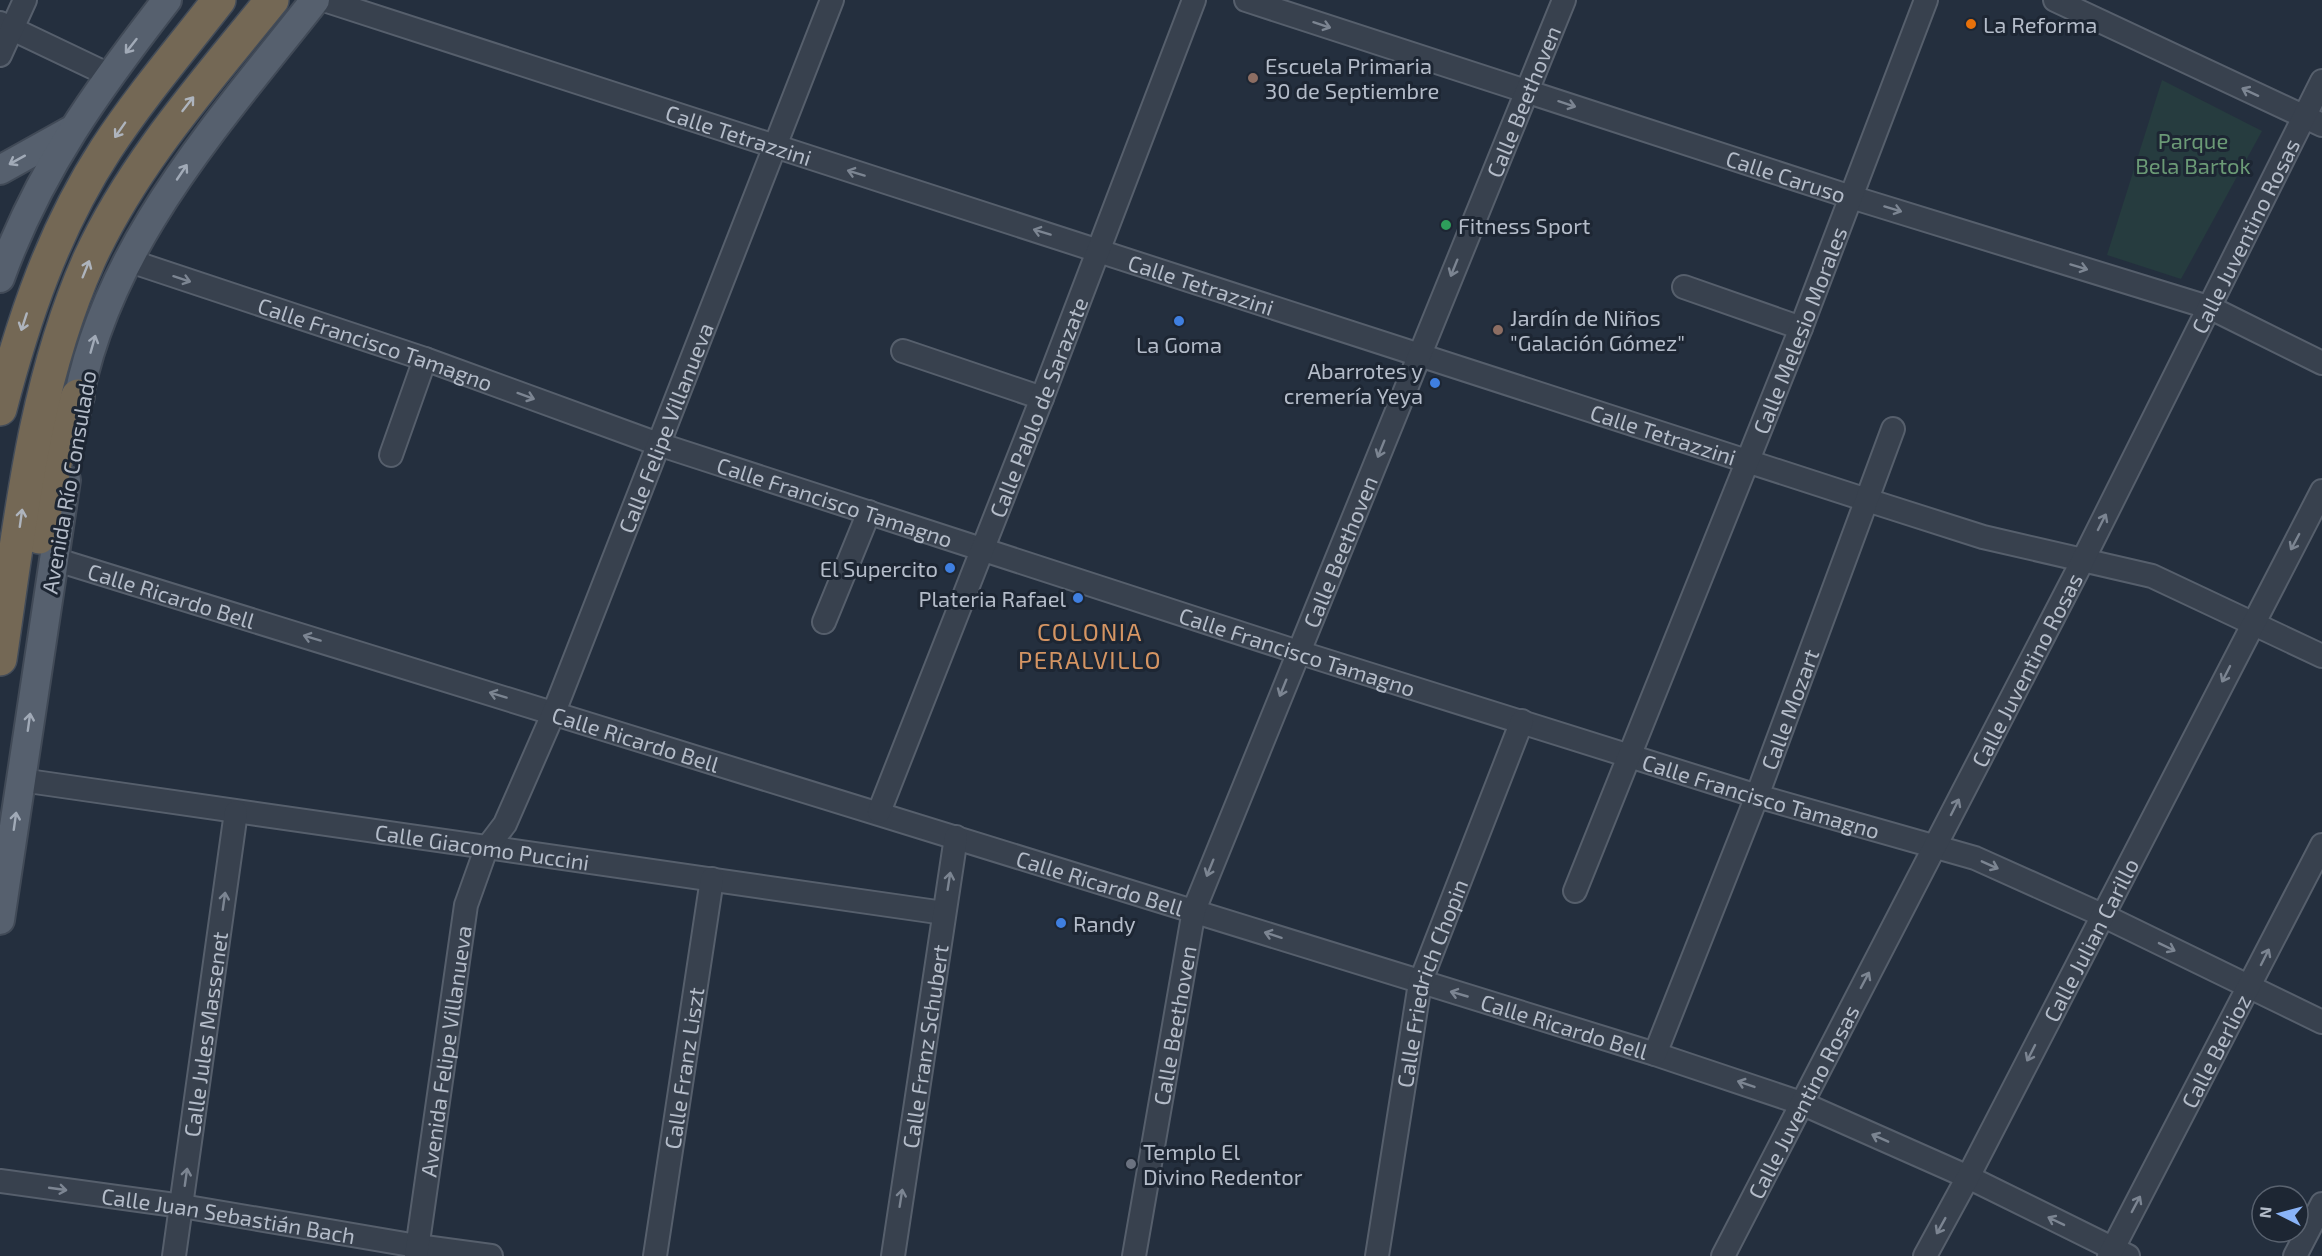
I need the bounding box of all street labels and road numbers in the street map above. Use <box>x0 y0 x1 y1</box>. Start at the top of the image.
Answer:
street label: Calle Beethoven <box>1480 22 1565 181</box>
street label: Calle Tetrazzini <box>663 99 815 170</box>
street label: Calle Juventino Rosas <box>2185 134 2304 338</box>
street label: Calle Caruso <box>1723 144 1849 207</box>
street label: Calle Melesio Morales <box>1747 223 1851 438</box>
street label: Calle Tetrazzini <box>1125 248 1277 320</box>
street label: Calle Francisco Tamagno <box>255 291 496 396</box>
street label: Calle Pablo de Sarazate <box>983 293 1092 521</box>
street label: Calle Felipe Villanueva <box>612 319 718 536</box>
street label: Avenida Río Consulado <box>36 368 100 596</box>
street label: Calle Tetrazzini <box>1587 398 1740 470</box>
street label: Calle Francisco Tamagno <box>714 451 956 552</box>
street label: Calle Beethoven <box>1297 472 1382 631</box>
street label: Calle Ricardo Bell <box>85 557 259 634</box>
street label: Calle Juventino Rosas <box>1965 568 2087 771</box>
street label: Calle Francisco Tamagno <box>1176 601 1418 701</box>
street label: Calle Mozart <box>1755 645 1823 773</box>
street label: Calle Ricardo Bell <box>549 701 723 777</box>
street label: Calle Francisco Tamagno <box>1639 748 1883 843</box>
street label: Calle Giacomo Puccini <box>373 818 591 875</box>
street label: Calle Ricardo Bell <box>1013 844 1187 921</box>
street label: Calle Julian Carillo <box>2038 854 2143 1026</box>
street label: Calle Friedrich Chopin <box>1391 875 1472 1089</box>
street label: Avenida Felipe Villanueva <box>414 924 476 1178</box>
street label: Calle Jules Massenet <box>178 930 232 1139</box>
street label: Calle Franz Schubert <box>896 943 953 1150</box>
street label: Calle Beethoven <box>1147 944 1201 1107</box>
street label: Calle Franz Liszt <box>658 985 708 1151</box>
street label: Calle Ricardo Bell <box>1478 988 1652 1064</box>
street label: Calle Berlioz <box>2175 990 2255 1112</box>
street label: Calle Juventino Rosas <box>1742 1000 1864 1203</box>
street label: Calle Juan Sebastián Bach <box>100 1182 357 1248</box>

